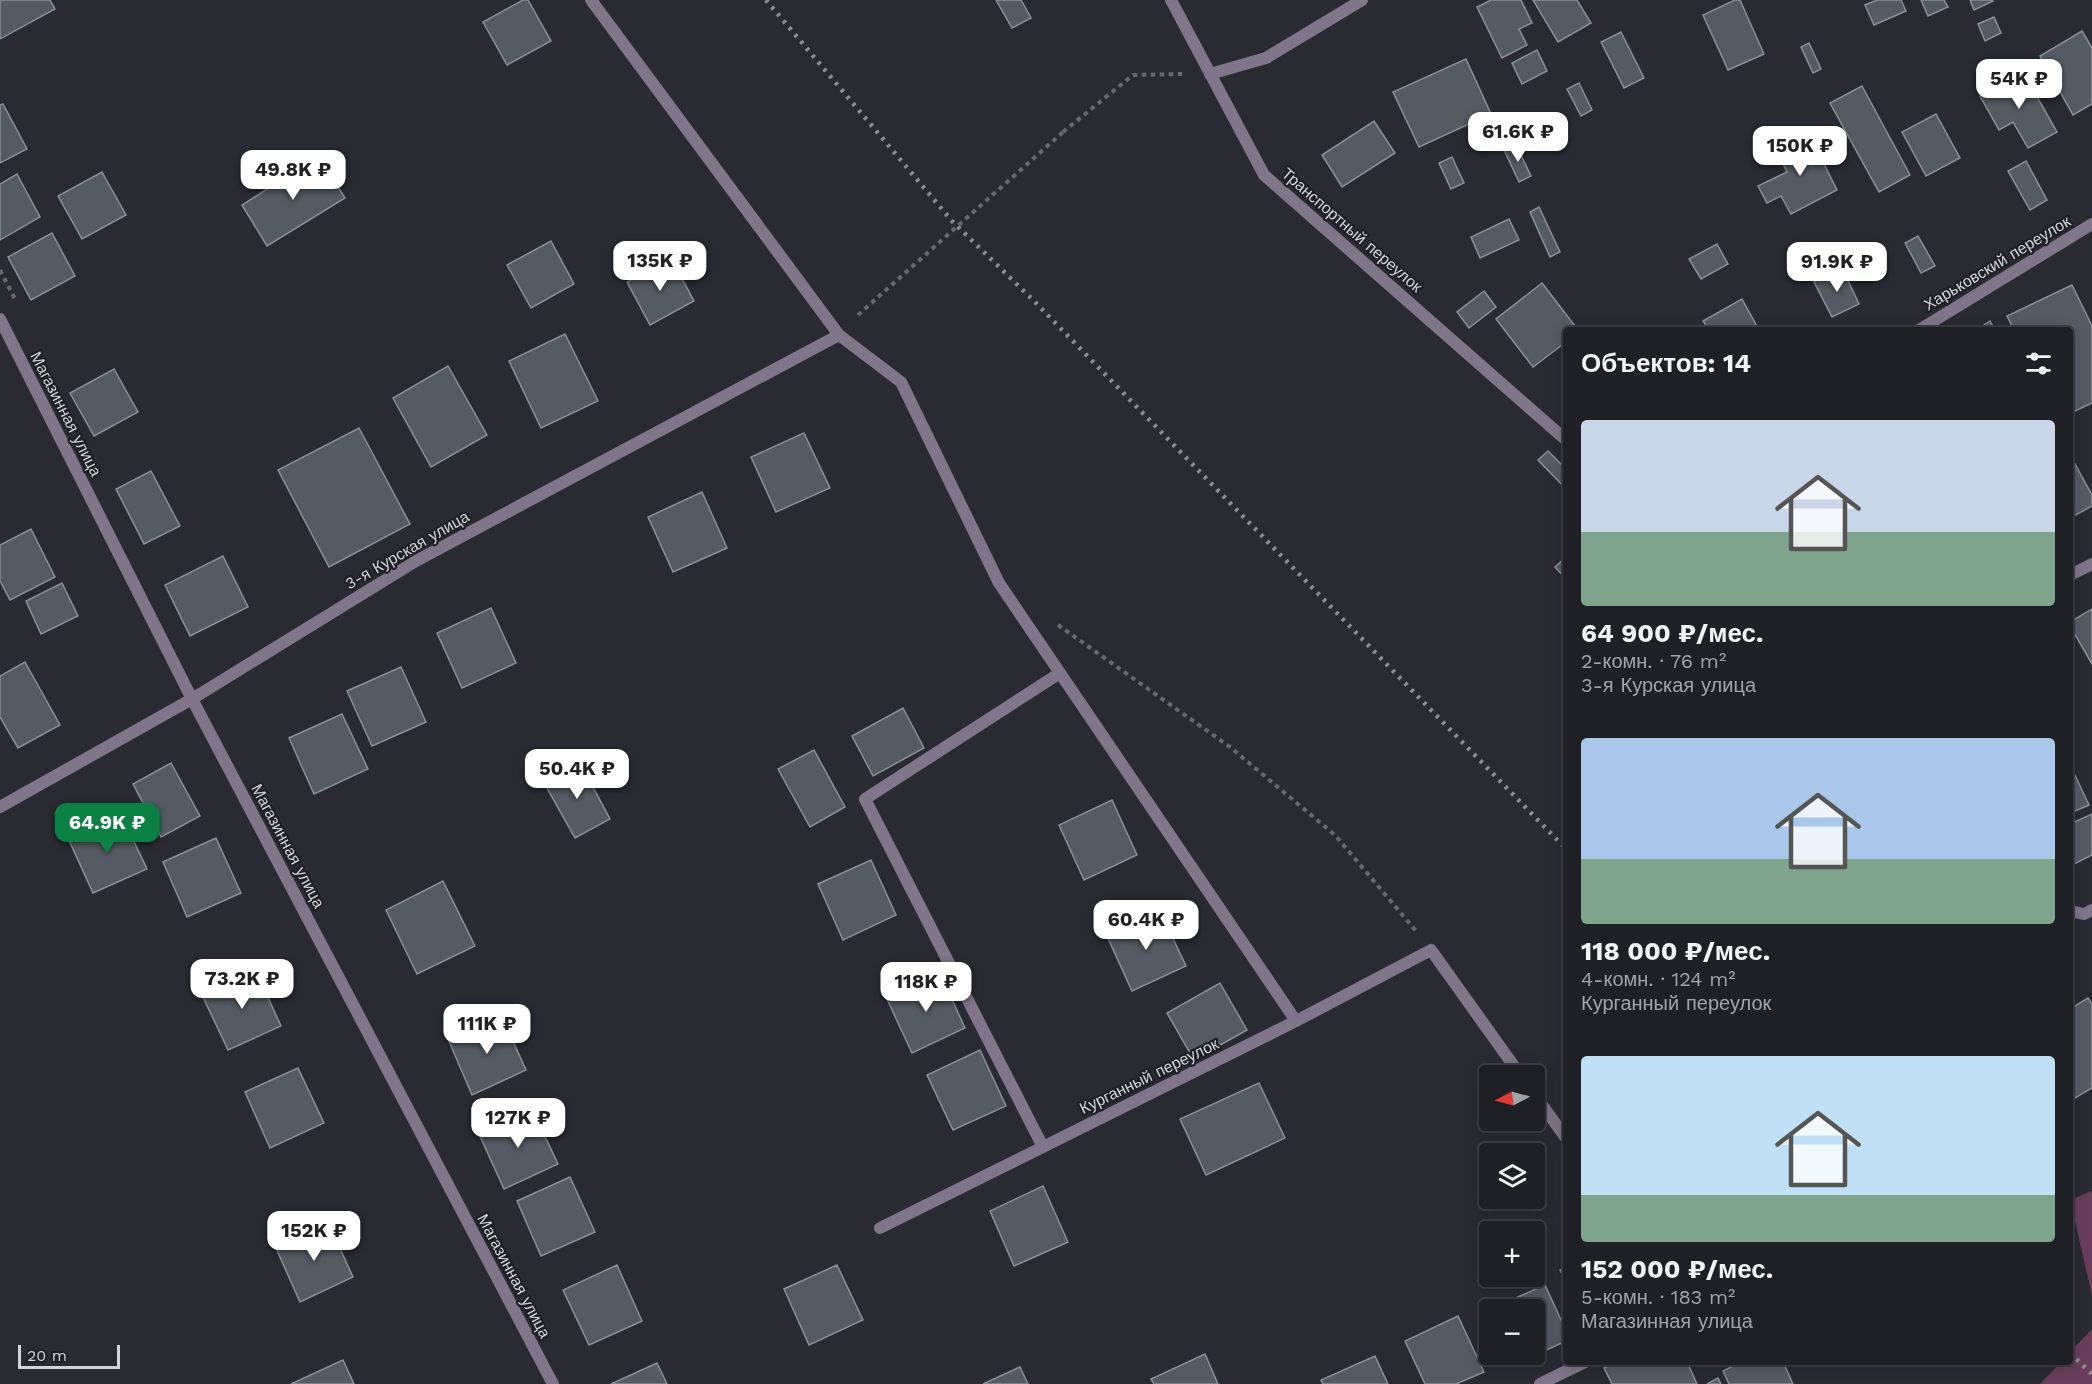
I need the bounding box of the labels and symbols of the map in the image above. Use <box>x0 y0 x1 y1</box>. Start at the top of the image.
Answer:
pin: 54K ₽ <box>1977 59 2061 110</box>
pin: 61.6K ₽ <box>1463 112 1573 163</box>
pin: 150K ₽ <box>1751 126 1849 177</box>
pin: 49.8K ₽ <box>238 150 348 201</box>
street label: Транспортный переулок <box>1278 164 1427 297</box>
street label: Харьковский переулок <box>1920 211 2075 314</box>
pin: 135K ₽ <box>611 241 709 292</box>
pin: 91.9K ₽ <box>1782 242 1892 293</box>
street label: Магазинная улица <box>26 348 106 480</box>
street label: 3-я Курская улица <box>342 507 472 593</box>
pin: 50.4K ₽ <box>522 749 632 800</box>
street label: Магазинная улица <box>247 781 329 911</box>
pin: 64.9K ₽ <box>52 803 162 854</box>
pin: 60.4K ₽ <box>1091 900 1201 951</box>
pin: 73.2K ₽ <box>187 959 297 1010</box>
pin: 118K ₽ <box>877 962 975 1013</box>
pin: 111K ₽ <box>438 1004 536 1055</box>
street label: Курганный переулок <box>1076 1034 1222 1118</box>
north arrow <box>1479 1065 1545 1131</box>
pin: 127K ₽ <box>469 1098 567 1149</box>
pin: 152K ₽ <box>265 1211 363 1262</box>
street label: Магазинная улица <box>473 1211 555 1341</box>
scale bar <box>18 1342 120 1370</box>

